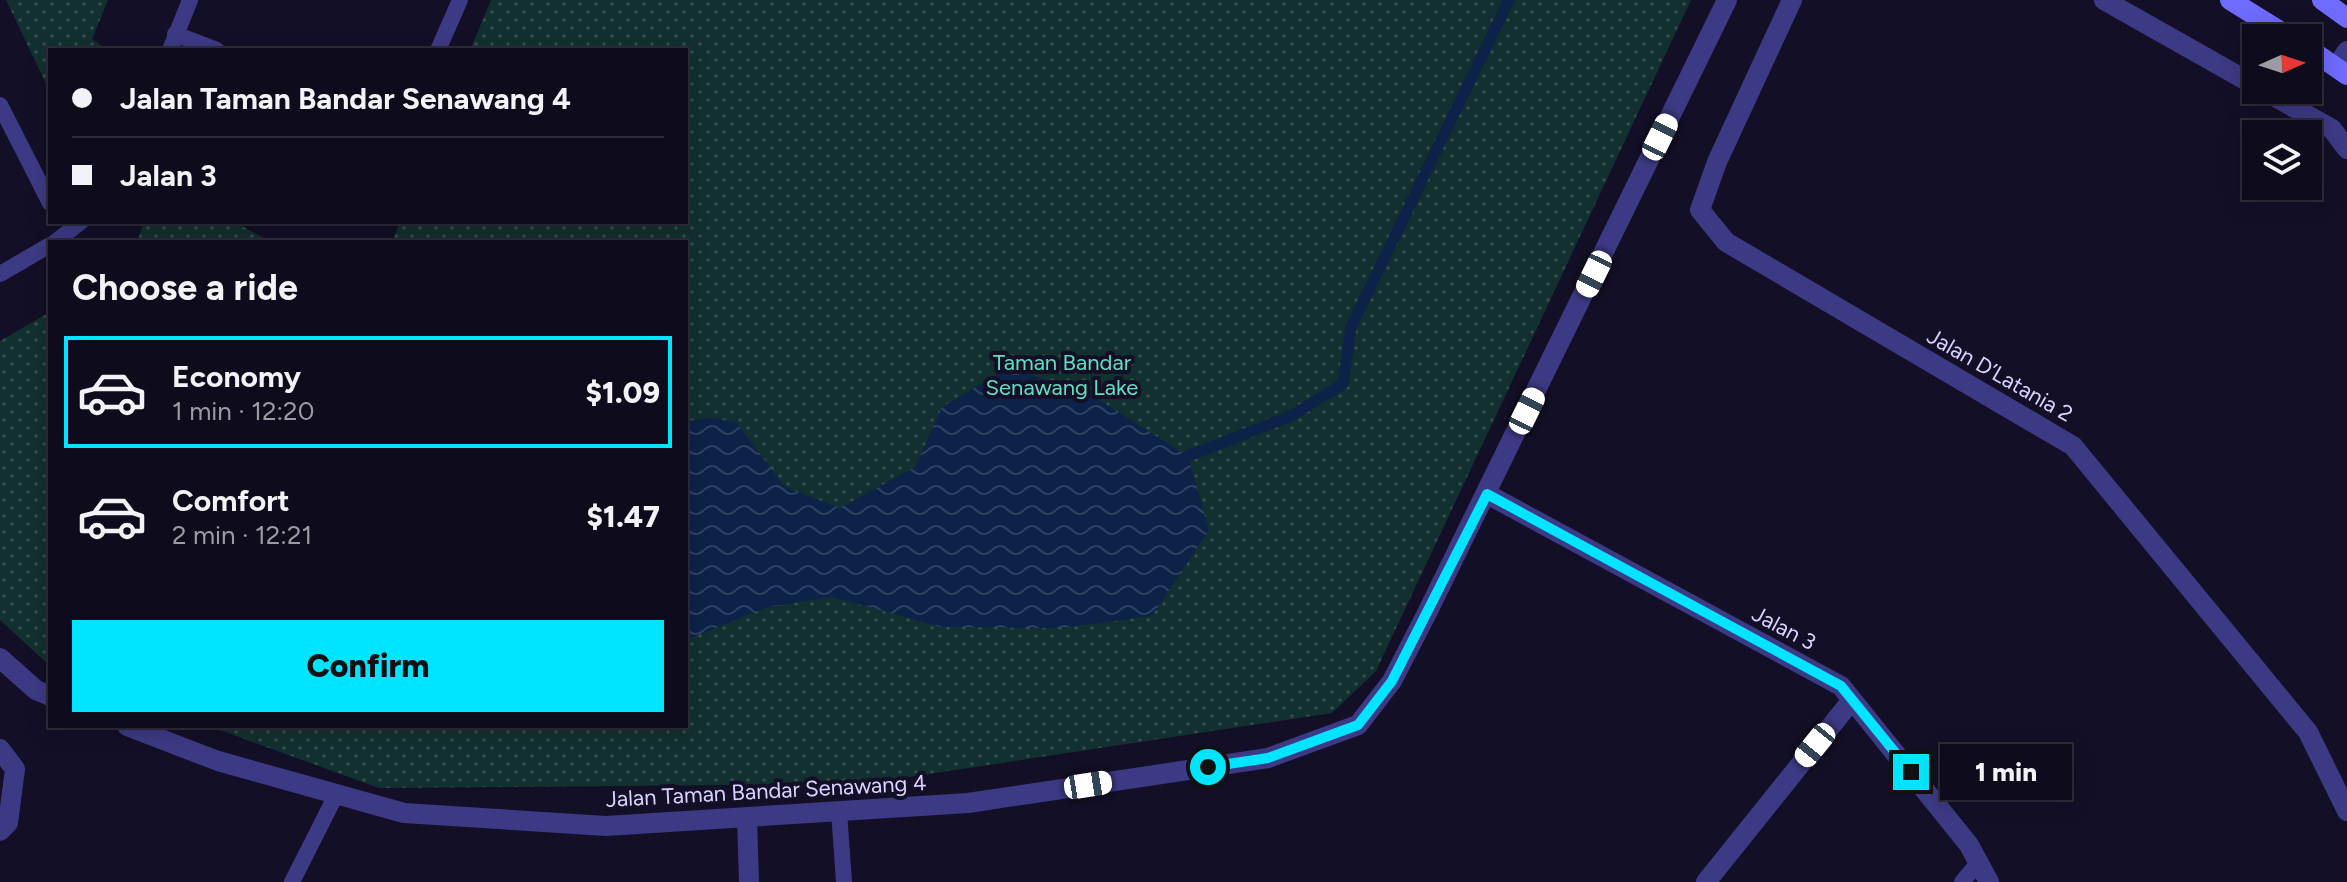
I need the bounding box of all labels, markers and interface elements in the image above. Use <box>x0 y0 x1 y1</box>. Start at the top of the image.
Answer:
north arrow <box>2242 24 2322 104</box>
map controls <box>2242 24 2322 200</box>
text: Jalan Taman Bandar Senawang 4 <box>120 80 571 117</box>
car <box>1639 110 1681 164</box>
button: layers <box>2242 120 2322 200</box>
text: Jalan 3 <box>120 157 217 194</box>
car <box>1573 247 1615 301</box>
text: Choose a ride <box>72 266 298 309</box>
street label: Jalan D’Latania 2 <box>1922 322 2078 428</box>
park label: Taman Bandar Senawang Lake <box>986 349 1138 401</box>
icon: car <box>76 356 148 428</box>
text: Economy <box>172 358 301 395</box>
text: $1.09 <box>586 374 660 411</box>
car <box>1506 384 1548 438</box>
text: 1 min · 12:20 <box>172 395 314 427</box>
icon: car <box>76 480 148 552</box>
text: Comfort <box>172 482 290 519</box>
text: $1.47 <box>587 498 660 535</box>
text: 2 min · 12:21 <box>172 519 312 551</box>
street label: Jalan 3 <box>1748 600 1820 656</box>
button: Confirm <box>72 620 664 712</box>
car <box>1791 719 1839 771</box>
callout: 1 min <box>1939 744 2071 800</box>
route start <box>1190 749 1226 785</box>
route end <box>1893 754 1929 790</box>
text: 1 min <box>1975 756 2037 788</box>
street label: Jalan Taman Bandar Senawang 4 <box>605 769 927 813</box>
car <box>1062 769 1114 801</box>

